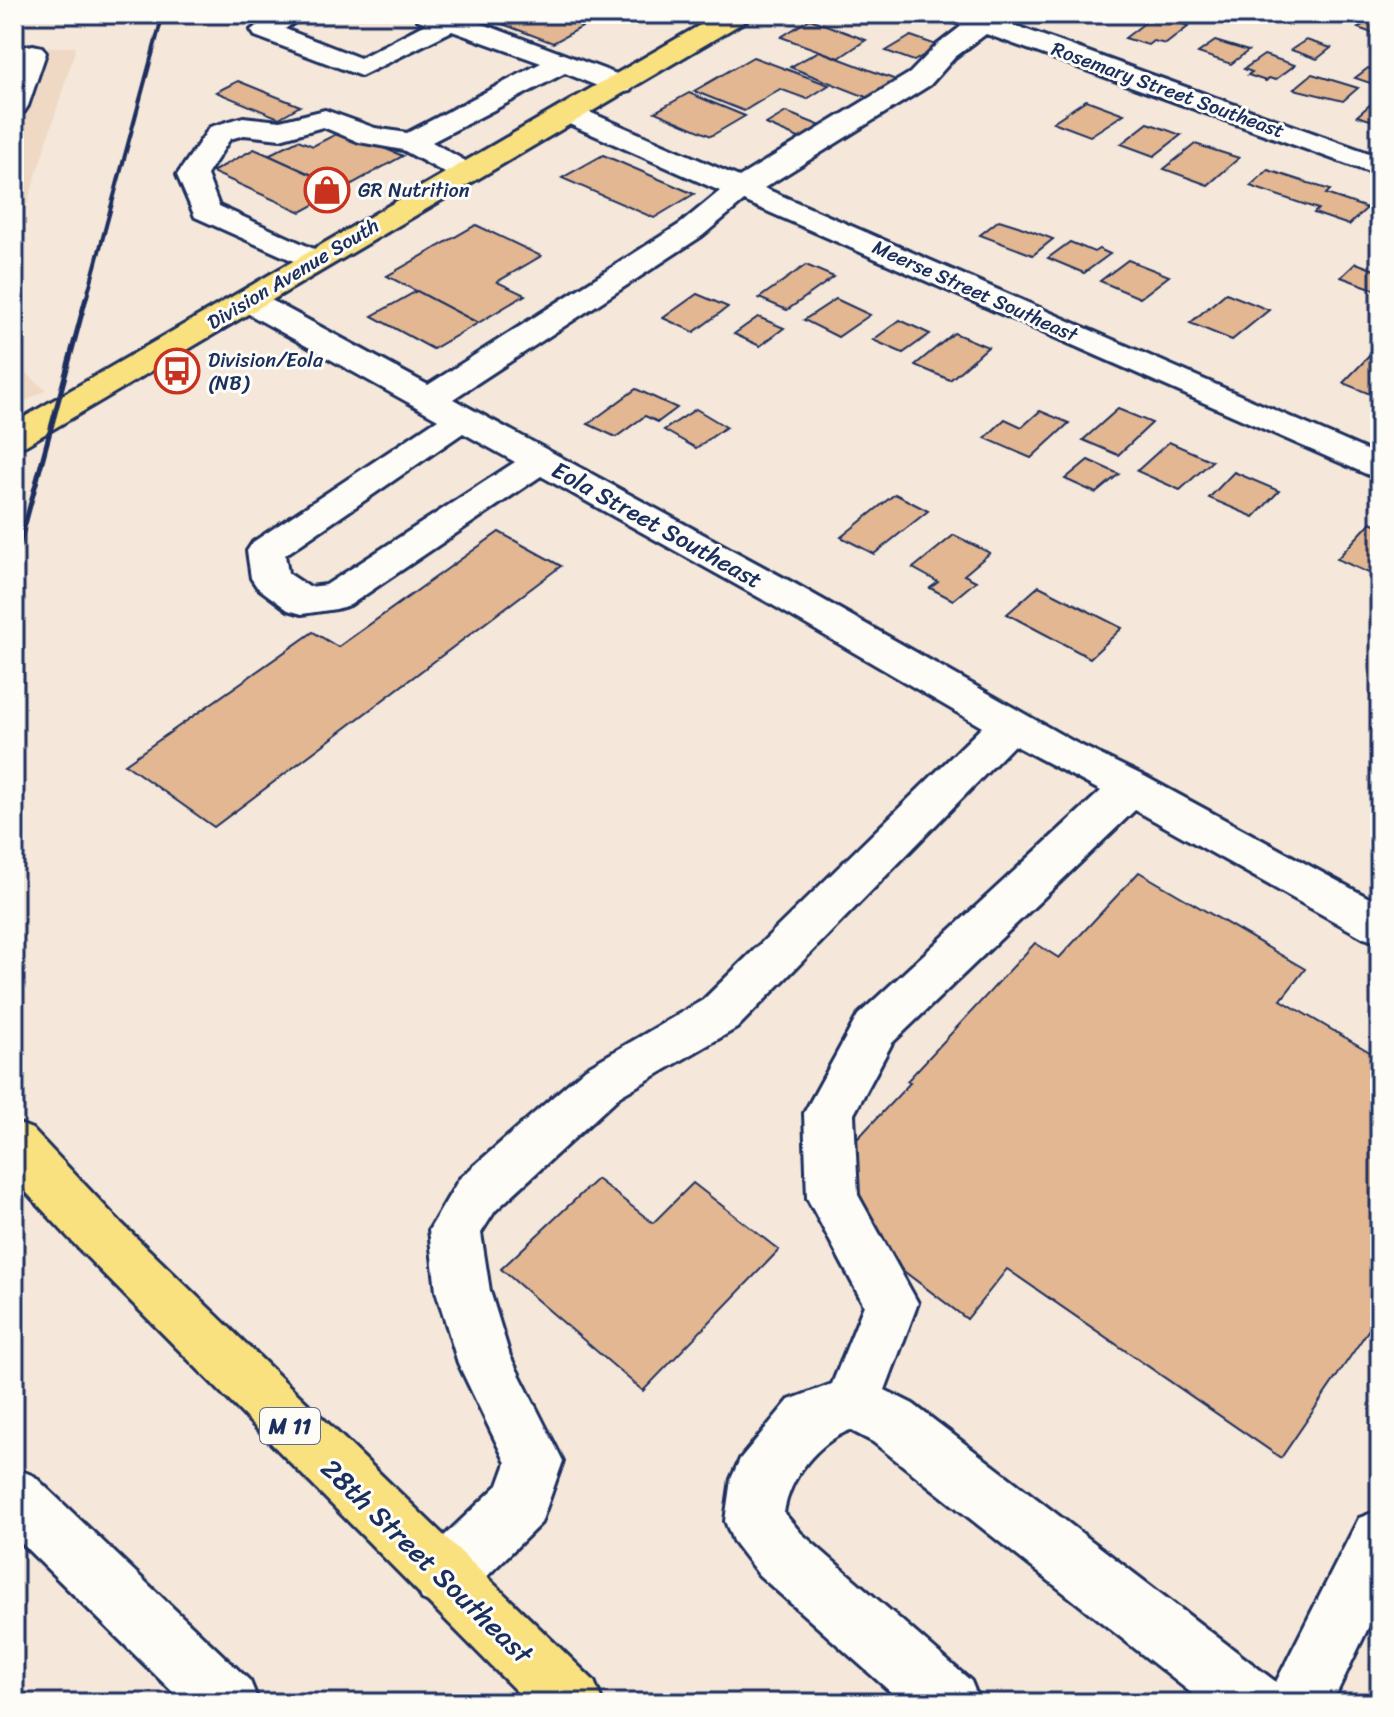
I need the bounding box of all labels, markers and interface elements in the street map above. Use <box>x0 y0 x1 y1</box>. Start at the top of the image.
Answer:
street label: Rosemary Street Southeast <box>1047 32 1290 149</box>
shop icon: GR Nutrition <box>303 166 351 214</box>
place label: GR Nutrition <box>358 173 470 208</box>
street label: Division Avenue South <box>200 209 386 339</box>
street label: Meerse Street Southeast <box>867 230 1084 352</box>
place label: Division/Eola (NB) <box>208 343 324 401</box>
bus stop icon: Division/Eola (NB) <box>153 347 201 395</box>
street label: Eola Street Southeast <box>544 449 770 601</box>
road number: M 11 <box>260 1408 320 1444</box>
street label: 28th Street Southeast <box>309 1446 546 1677</box>

